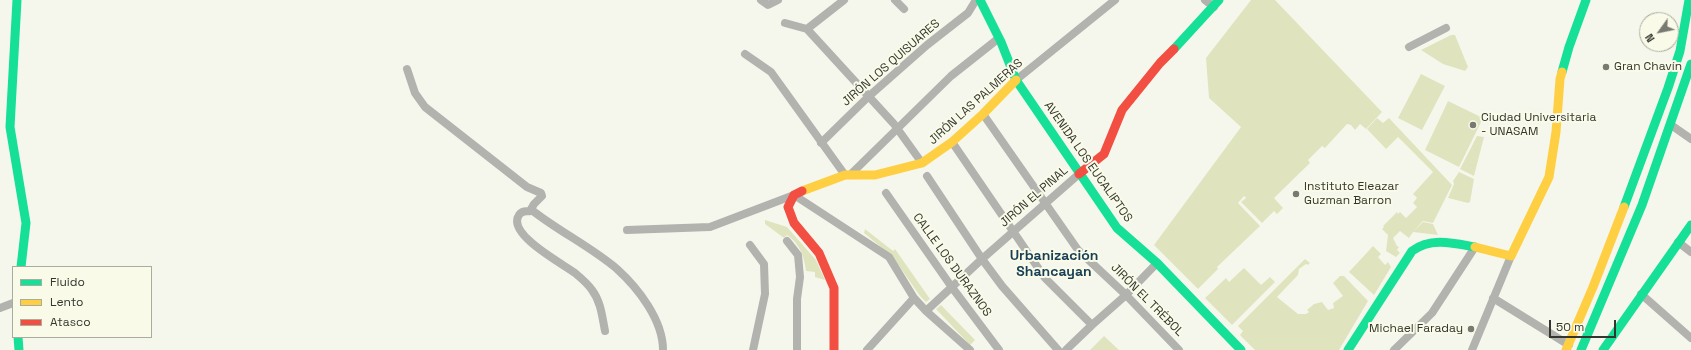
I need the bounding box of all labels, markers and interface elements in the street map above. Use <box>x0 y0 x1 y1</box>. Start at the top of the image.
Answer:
north arrow <box>1639 12 1679 52</box>
street label: JIRÓN LOS QUISUARES <box>839 17 943 109</box>
text: N <box>1642 31 1658 45</box>
street label: JIRÓN LAS PALMERAS <box>926 56 1026 148</box>
place label: Gran Chavín <box>1614 60 1682 74</box>
marker: Gran Chavín <box>1601 62 1611 72</box>
street label: AVENIDA LOS EUCALIPTOS <box>1041 99 1135 225</box>
place label: Ciudad Universitaria - UNASAM <box>1481 111 1596 139</box>
marker: Ciudad Universitaria - UNASAM <box>1468 120 1478 130</box>
street label: JIRÓN EL PINAL <box>997 164 1071 230</box>
place label: Instituto Eleazar Guzman Barron <box>1304 180 1399 208</box>
marker: Instituto Eleazar Guzman Barron <box>1291 189 1301 199</box>
street label: CALLE LOS DURAZNOS <box>910 211 994 319</box>
district label: Urbanización Shancayan <box>1010 248 1098 280</box>
street label: JIRÓN EL TRÉBOL <box>1108 261 1186 339</box>
legend <box>12 266 152 338</box>
text: Fluido <box>50 274 85 290</box>
text: Lento <box>50 294 84 310</box>
scale bar <box>1551 312 1618 338</box>
text: Atasco <box>50 314 91 330</box>
text: 50 m <box>1556 319 1584 335</box>
place label: Michael Faraday <box>1369 322 1463 336</box>
marker: Michael Faraday <box>1466 324 1476 334</box>

